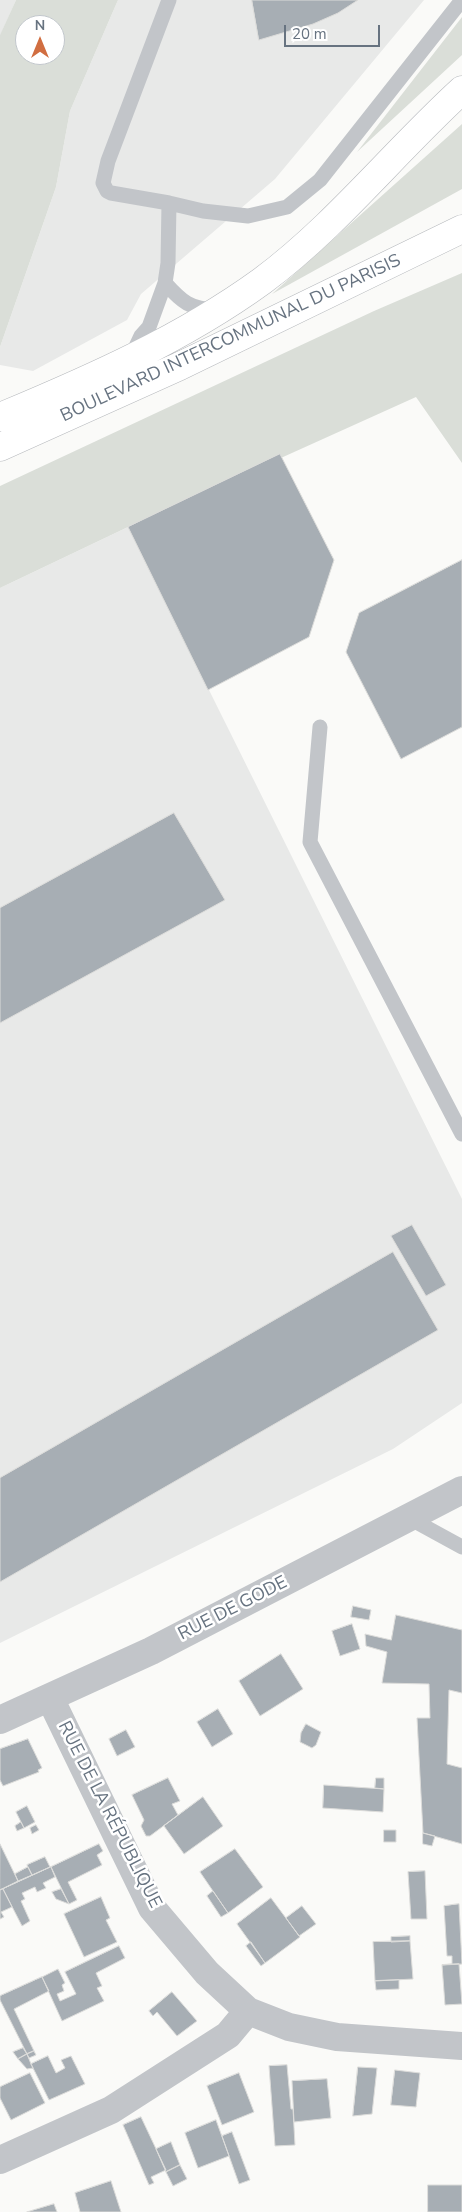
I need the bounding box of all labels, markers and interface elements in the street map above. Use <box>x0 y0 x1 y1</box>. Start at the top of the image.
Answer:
north arrow <box>15 15 65 65</box>
scale bar <box>287 15 383 47</box>
text: N <box>35 16 45 35</box>
text: 20 m <box>292 24 327 44</box>
street label: BOULEVARD INTERCOMMUNAL DU PARISIS <box>57 250 405 428</box>
street label: RUE DE GODE <box>175 1572 291 1646</box>
street label: RUE DE LA RÉPUBLIQUE <box>52 1718 166 1912</box>

